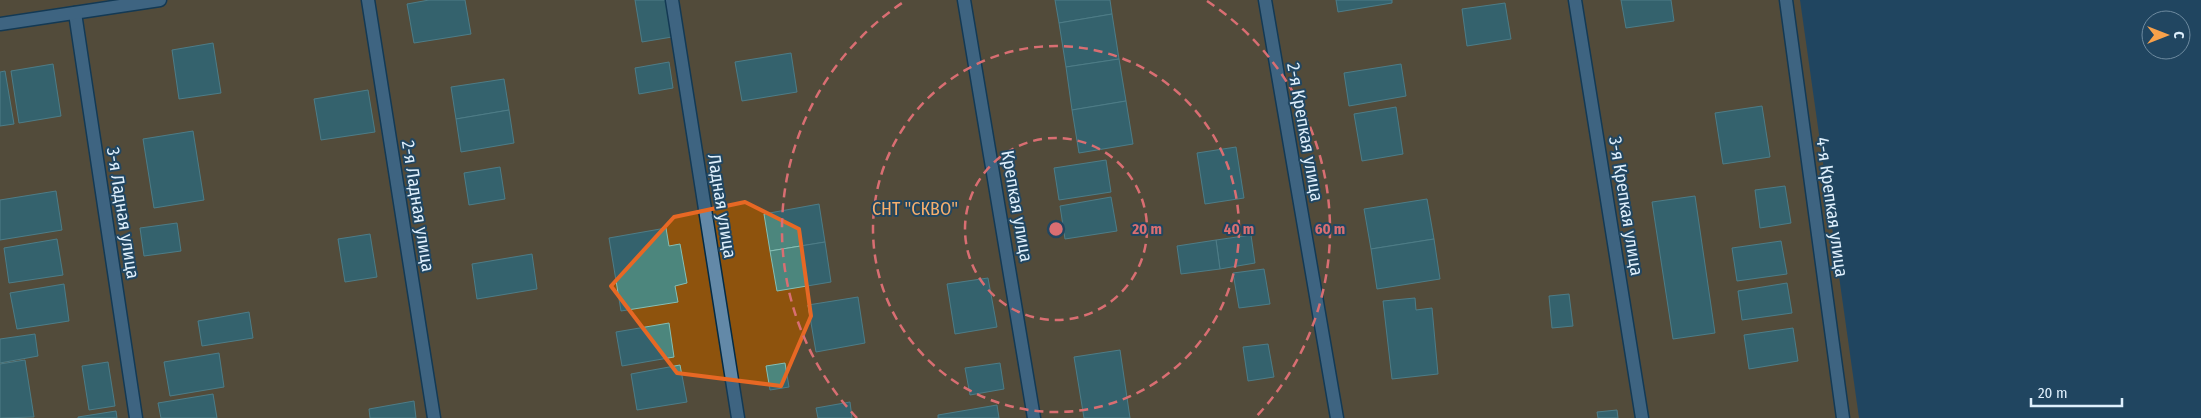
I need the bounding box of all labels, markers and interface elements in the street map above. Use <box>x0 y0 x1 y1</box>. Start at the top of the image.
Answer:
north arrow <box>2141 10 2191 60</box>
text: С <box>2170 31 2187 39</box>
street label: 2-я Крепкая улица <box>1282 61 1328 203</box>
street label: 3-я Крепкая улица <box>1604 135 1648 277</box>
street label: 4-я Крепкая улица <box>1811 136 1853 279</box>
street label: 2-я Ладная улица <box>397 139 439 273</box>
street label: 3-я Ладная улица <box>102 146 144 280</box>
street label: Крепкая улица <box>996 149 1038 264</box>
street label: Ладная улица <box>703 152 741 260</box>
park label: СНТ "СКВО" <box>872 198 958 220</box>
centre of rings <box>1047 220 1065 238</box>
text: 20 m <box>1131 220 1162 238</box>
text: 40 m <box>1224 220 1254 238</box>
text: 60 m <box>1315 220 1345 238</box>
scale bar <box>2031 376 2122 408</box>
text: 20 m <box>2038 384 2068 402</box>

